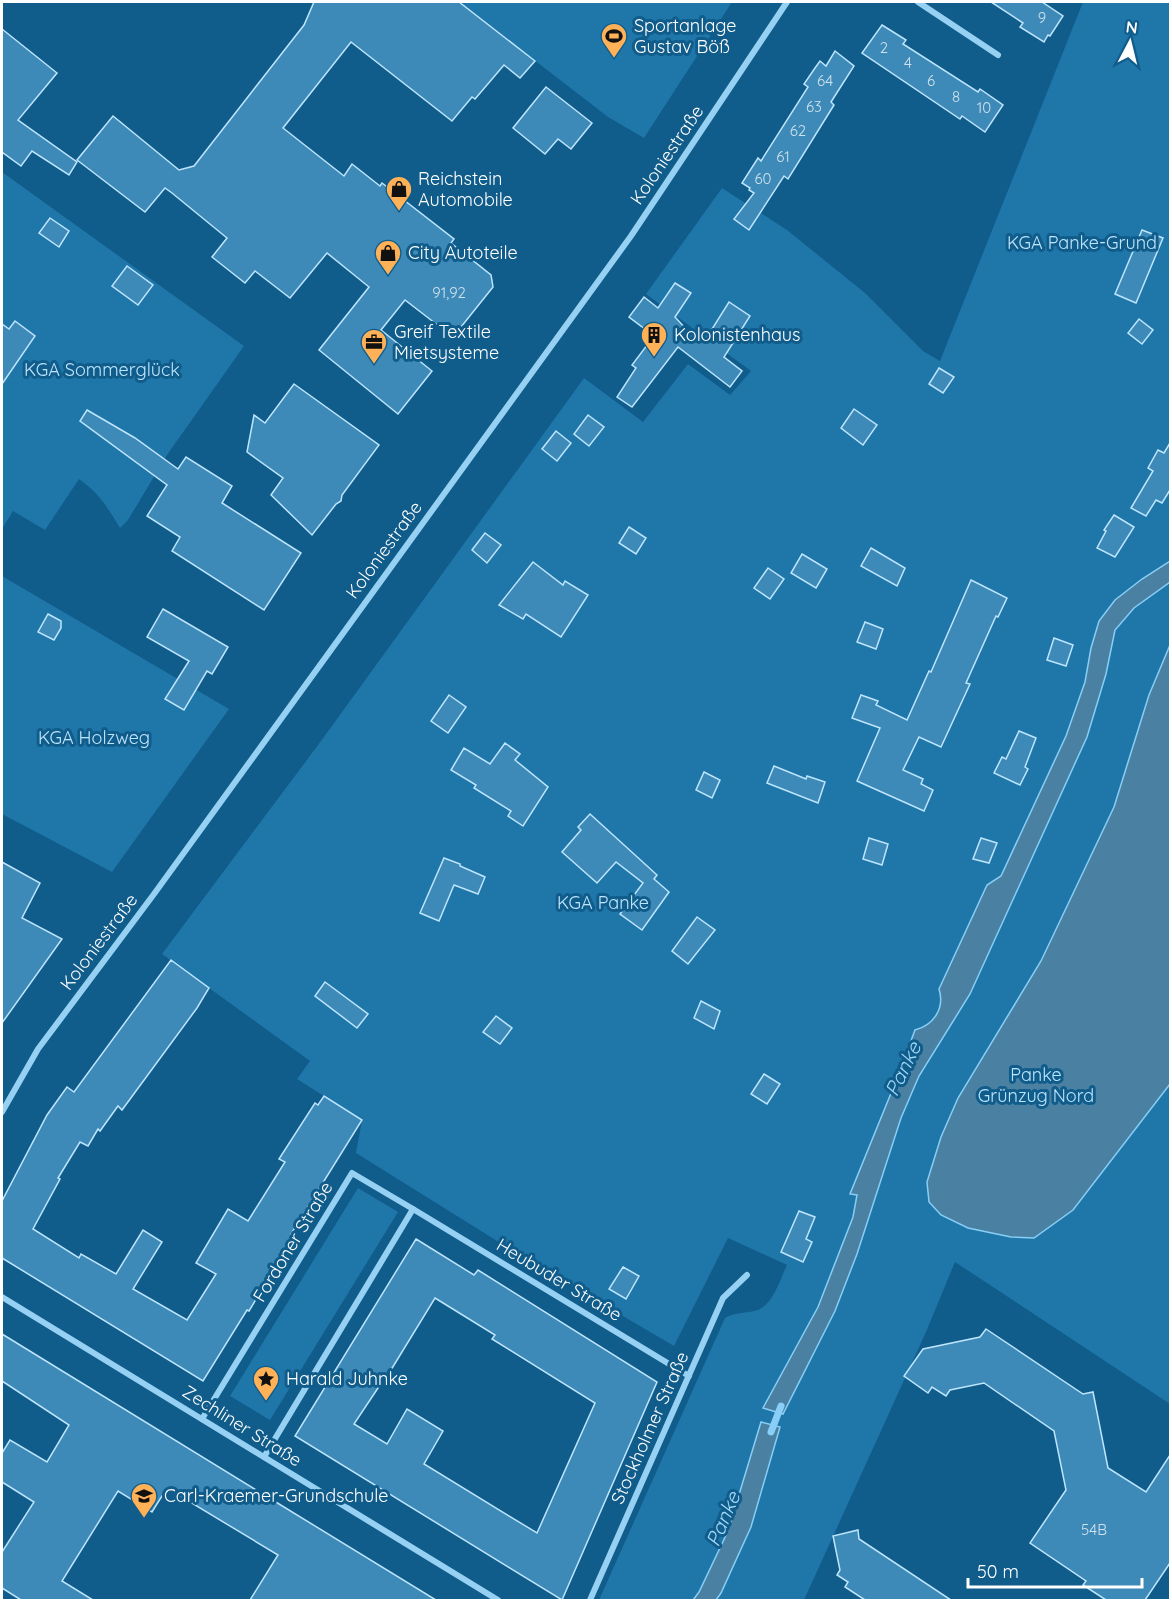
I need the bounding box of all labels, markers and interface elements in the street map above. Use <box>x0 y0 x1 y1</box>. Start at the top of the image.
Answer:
house number: 9 <box>1038 8 1046 27</box>
north arrow <box>1100 12 1160 72</box>
place label: Sportanlage Gustav Böß <box>634 14 736 58</box>
text: N <box>1125 16 1139 38</box>
sports icon: Sportanlage Gustav Böß <box>599 21 629 59</box>
house number: 2 <box>880 38 888 57</box>
house number: 4 <box>904 53 912 72</box>
house number: 64 <box>817 71 833 90</box>
house number: 6 <box>927 71 935 90</box>
house number: 8 <box>952 87 960 106</box>
house number: 63 <box>806 97 822 116</box>
house number: 10 <box>977 98 991 117</box>
street label: Koloniestraße <box>625 101 708 209</box>
house number: 62 <box>790 121 806 140</box>
house number: 61 <box>776 147 790 166</box>
place label: Reichstein Automobile <box>418 167 513 211</box>
house number: 60 <box>755 169 772 188</box>
shop icon: Reichstein Automobile <box>384 174 414 212</box>
park label: KGA Panke-Grund <box>1007 231 1157 254</box>
shop icon: City Autoteile <box>373 238 403 276</box>
place label: City Autoteile <box>408 241 518 264</box>
house number: 91,92 <box>432 283 466 302</box>
place label: Greif Textile Mietsysteme <box>394 320 499 364</box>
building icon: Kolonistenhaus <box>639 320 669 358</box>
place label: Kolonistenhaus <box>674 323 800 346</box>
office icon: Greif Textile Mietsysteme <box>359 327 389 365</box>
park label: KGA Sommerglück <box>24 358 180 381</box>
street label: Koloniestraße <box>340 496 427 603</box>
park label: KGA Holzweg <box>38 726 150 749</box>
street label: Koloniestraße <box>55 889 142 995</box>
park label: KGA Panke <box>557 891 649 914</box>
water label: Panke <box>879 1037 927 1100</box>
park label: Panke Grünzug Nord <box>978 1063 1094 1107</box>
street label: Fordoner Straße <box>248 1177 338 1306</box>
street label: Heubuder Straße <box>492 1233 626 1326</box>
street label: Stockholmer Straße <box>606 1348 693 1508</box>
place icon: Harald Juhnke <box>251 1364 281 1402</box>
place label: Harald Juhnke <box>286 1367 408 1390</box>
street label: Zechliner Straße <box>178 1380 306 1472</box>
school or university icon: Carl-Kraemer-Grundschule <box>129 1481 159 1519</box>
place label: Carl-Kraemer-Grundschule <box>164 1484 388 1507</box>
water label: Panke <box>700 1487 745 1550</box>
house number: 54B <box>1081 1520 1107 1539</box>
scale bar <box>968 1551 1142 1589</box>
text: 50 m <box>977 1560 1019 1583</box>

